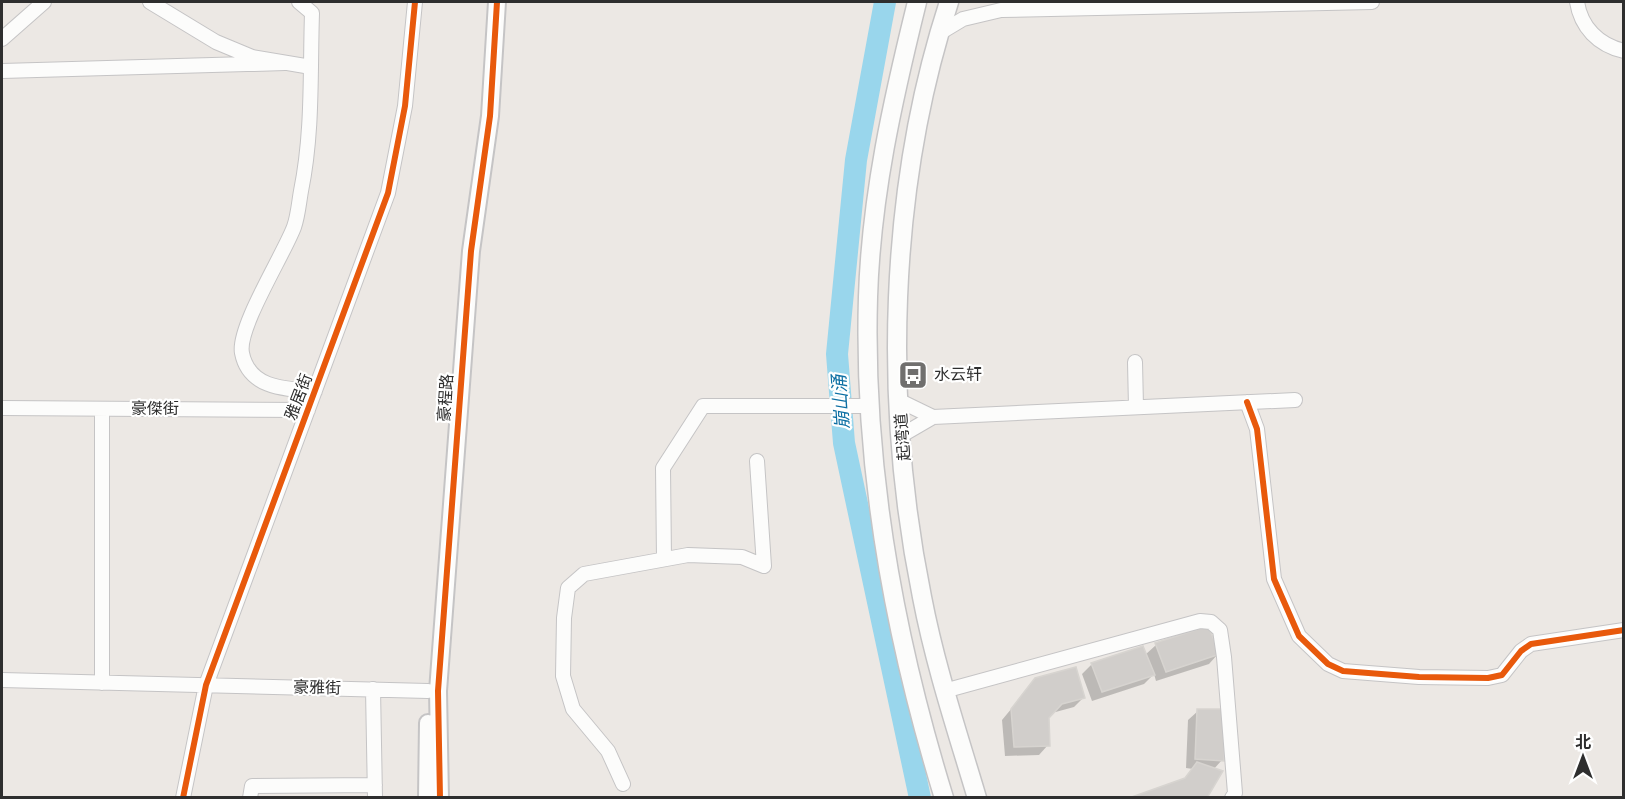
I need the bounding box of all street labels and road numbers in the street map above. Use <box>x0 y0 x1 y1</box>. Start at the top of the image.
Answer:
street label: 雅居街 <box>281 371 317 423</box>
street label: 豪程路 <box>434 373 458 423</box>
street label: 豪傑街 <box>131 399 179 419</box>
street label: 起湾道 <box>891 412 915 462</box>
street label: 豪雅街 <box>293 678 341 698</box>

